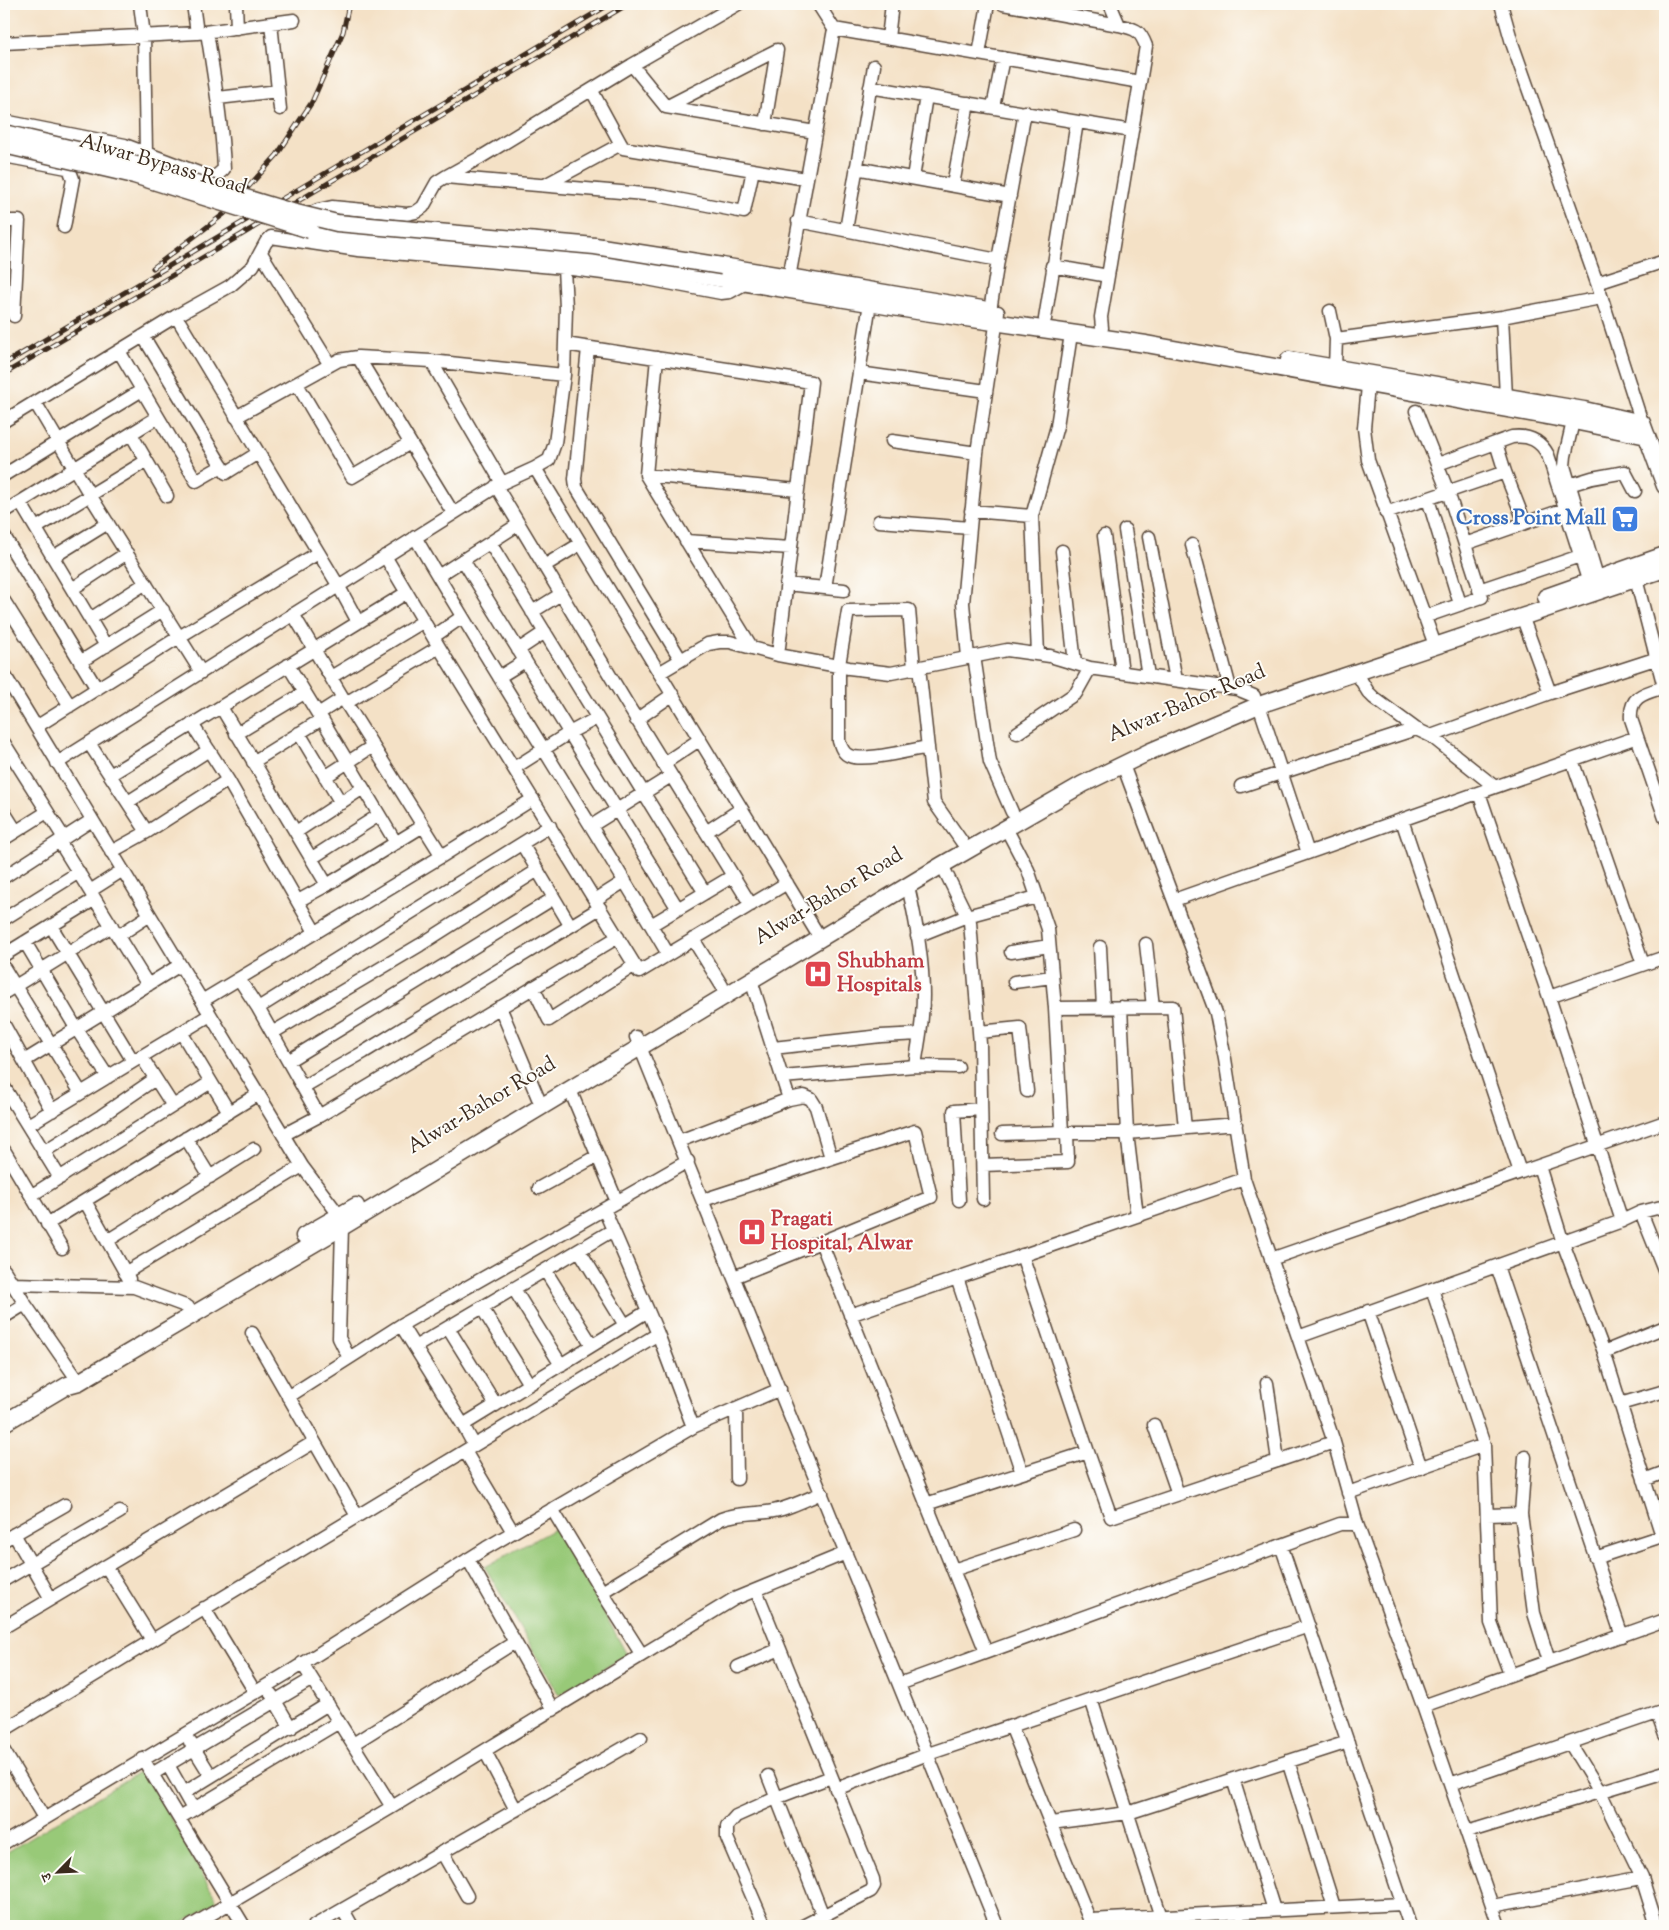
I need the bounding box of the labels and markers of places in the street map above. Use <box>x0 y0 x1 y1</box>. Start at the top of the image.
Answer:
place label: Cross Point Mall <box>1456 504 1606 534</box>
supermarket icon: Cross Point Mall <box>1610 504 1640 534</box>
place label: Shubham Hospitals <box>837 947 925 1001</box>
hospital icon: Shubham Hospitals <box>803 959 833 989</box>
place label: Pragati Hospital, Alwar <box>771 1205 913 1259</box>
hospital icon: Pragati Hospital, Alwar <box>737 1217 767 1247</box>

